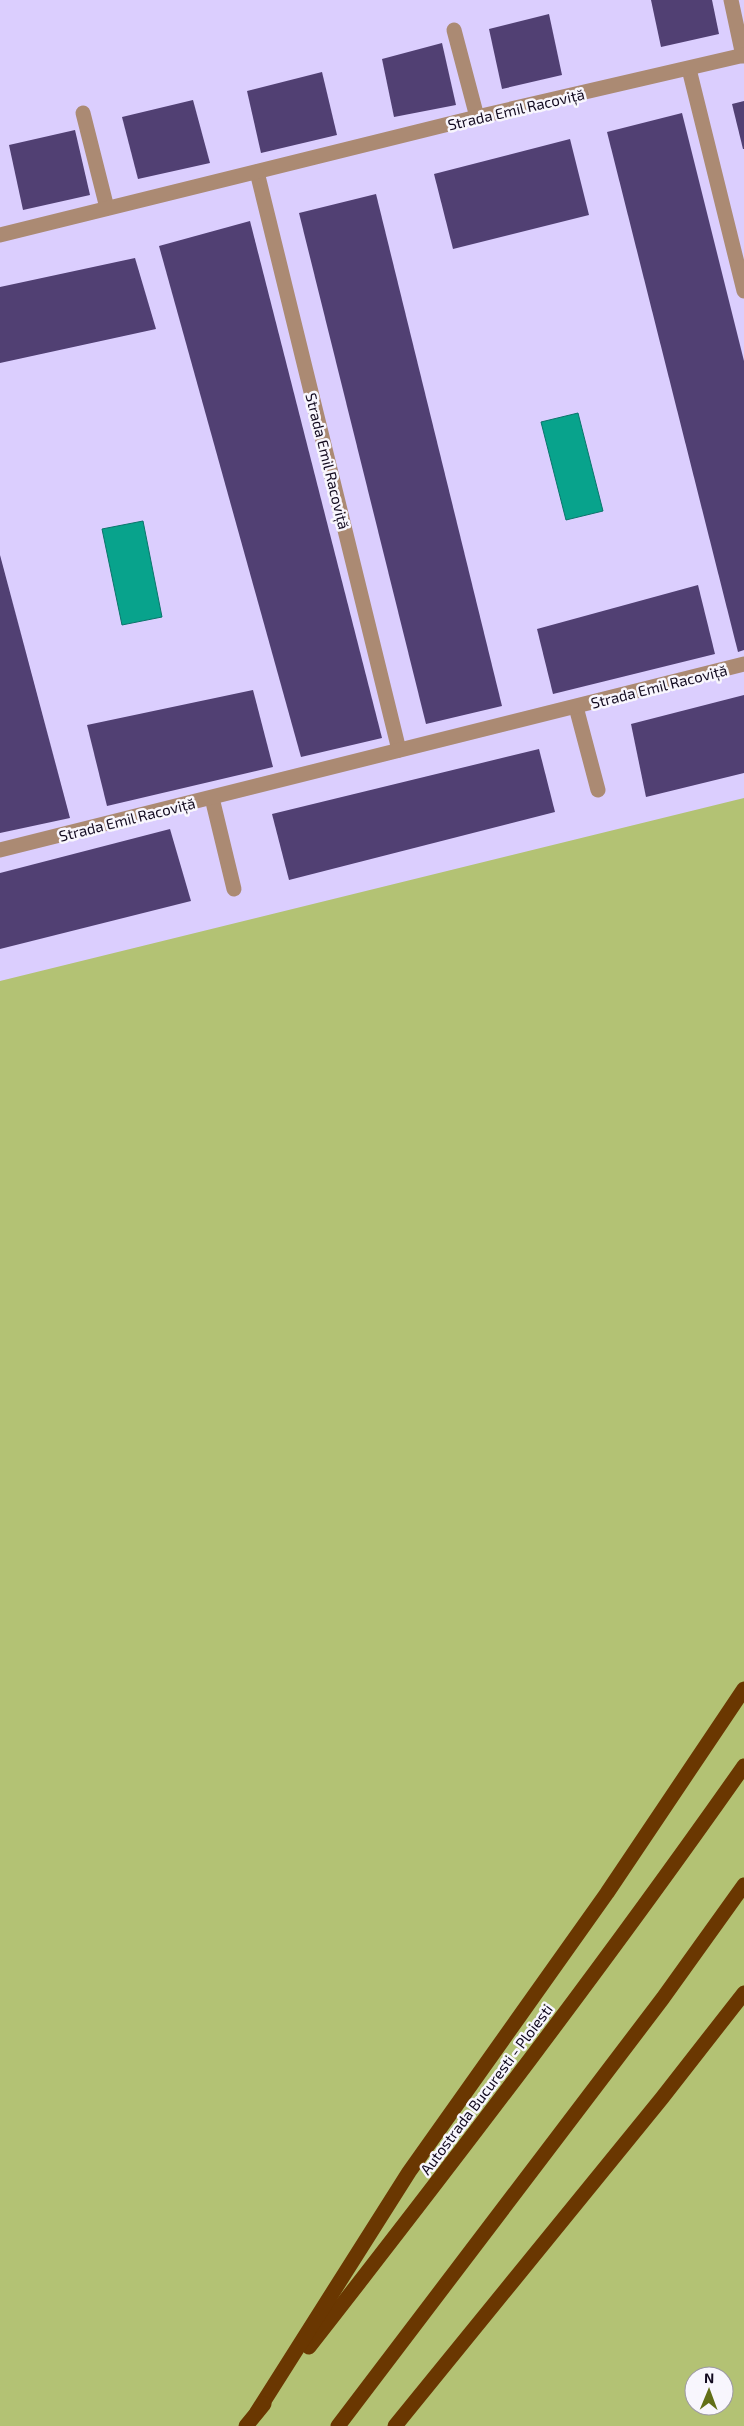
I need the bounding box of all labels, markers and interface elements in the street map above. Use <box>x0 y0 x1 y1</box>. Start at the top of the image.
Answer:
street label: Strada Emil Racoviță <box>446 84 587 135</box>
street label: Strada Emil Racoviță <box>300 391 354 532</box>
street label: Strada Emil Racoviță <box>589 660 730 714</box>
street label: Strada Emil Racoviță <box>57 793 198 847</box>
street label: Autostrada Bucuresti - Ploiesti <box>416 2000 556 2178</box>
north arrow <box>684 2366 734 2416</box>
text: N <box>704 2369 714 2386</box>

